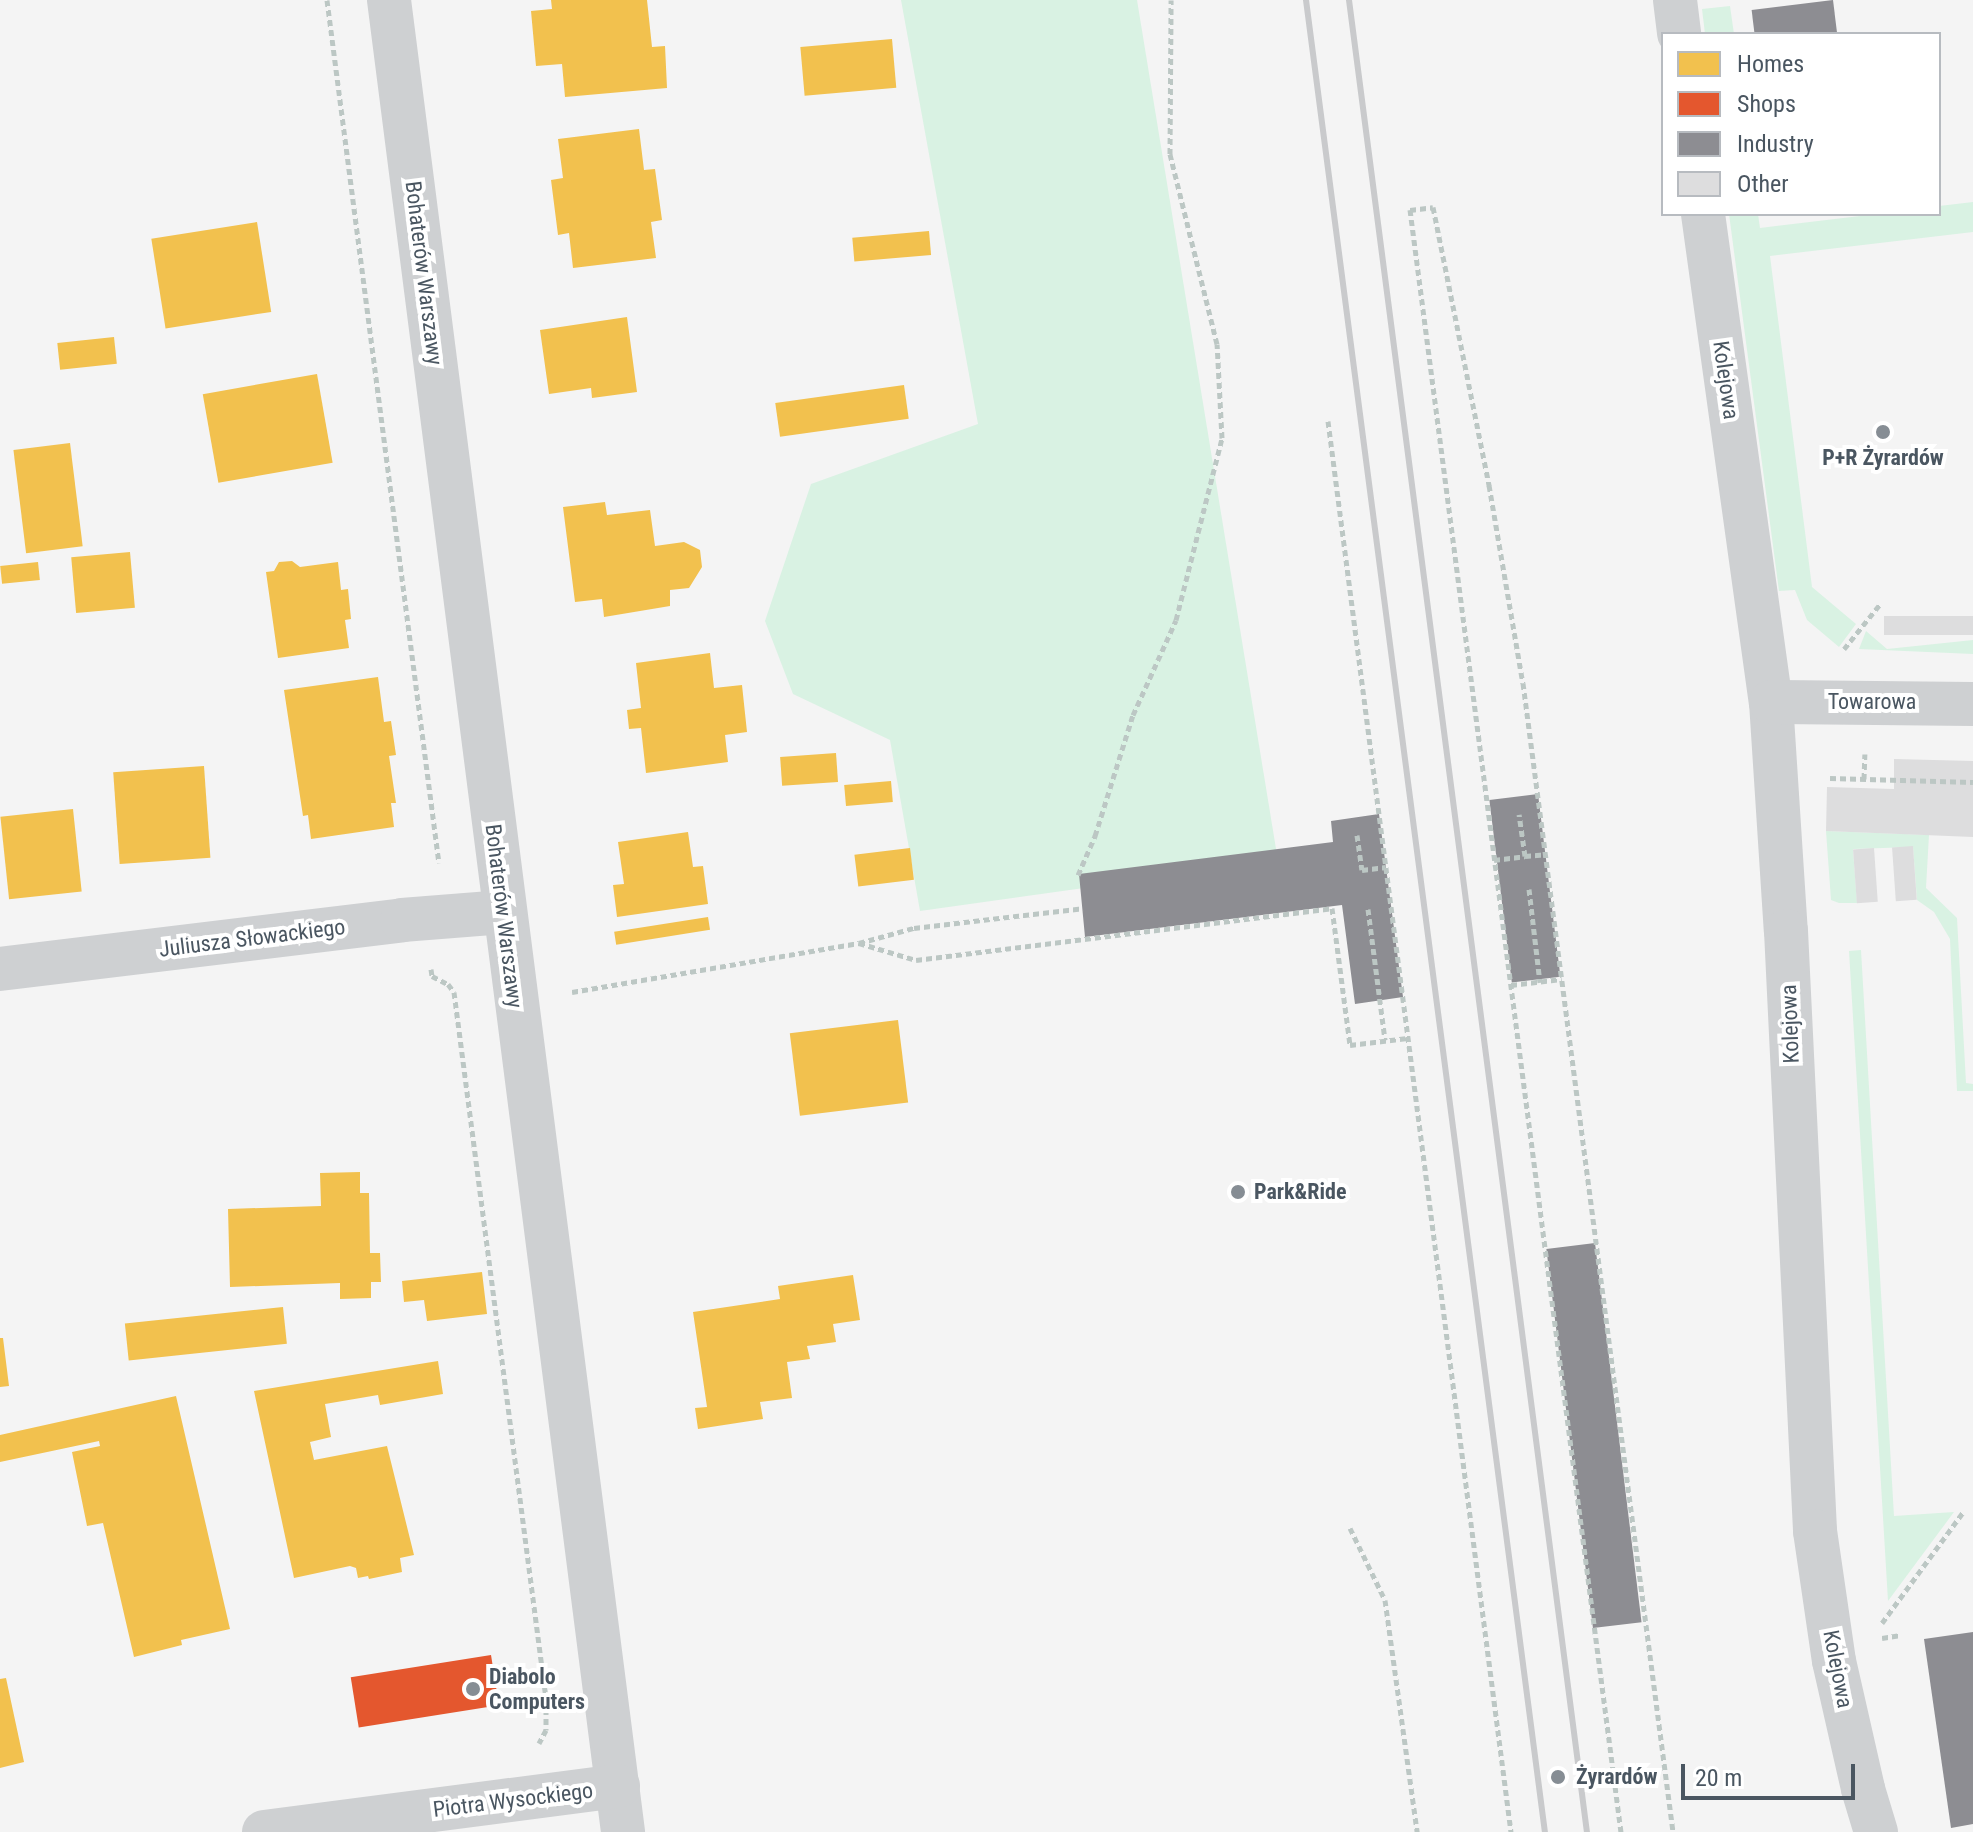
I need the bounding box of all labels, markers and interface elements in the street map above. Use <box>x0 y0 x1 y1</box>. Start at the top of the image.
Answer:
legend <box>1661 32 1941 216</box>
text: Homes <box>1737 50 1804 78</box>
text: Shops <box>1737 90 1796 118</box>
text: Industry <box>1737 130 1814 158</box>
text: Other <box>1737 170 1789 198</box>
street label: Bohaterów Warszawy <box>400 179 448 367</box>
street label: Kolejowa <box>1707 339 1745 421</box>
marker: P+R Żyrardów <box>1874 423 1892 441</box>
place label: P+R Żyrardów <box>1822 445 1944 471</box>
street label: Towarowa <box>1828 689 1916 715</box>
street label: Bohaterów Warszawy <box>480 822 528 1010</box>
street label: Juliusza Słowackiego <box>157 913 347 963</box>
street label: Kolejowa <box>1775 984 1805 1064</box>
place label: Park&Ride <box>1254 1179 1346 1205</box>
marker: Park&Ride <box>1229 1183 1247 1201</box>
street label: Kolejowa <box>1818 1628 1858 1710</box>
place label: Diabolo Computers <box>489 1663 585 1714</box>
marker: Diabolo Computers <box>464 1680 482 1698</box>
scale bar <box>1685 1748 1859 1798</box>
place label: Żyrardów <box>1576 1764 1657 1790</box>
text: 20 m <box>1695 1764 1742 1792</box>
marker: Żyrardów <box>1547 1766 1569 1788</box>
street label: Piotra Wysockiego <box>432 1777 594 1823</box>

